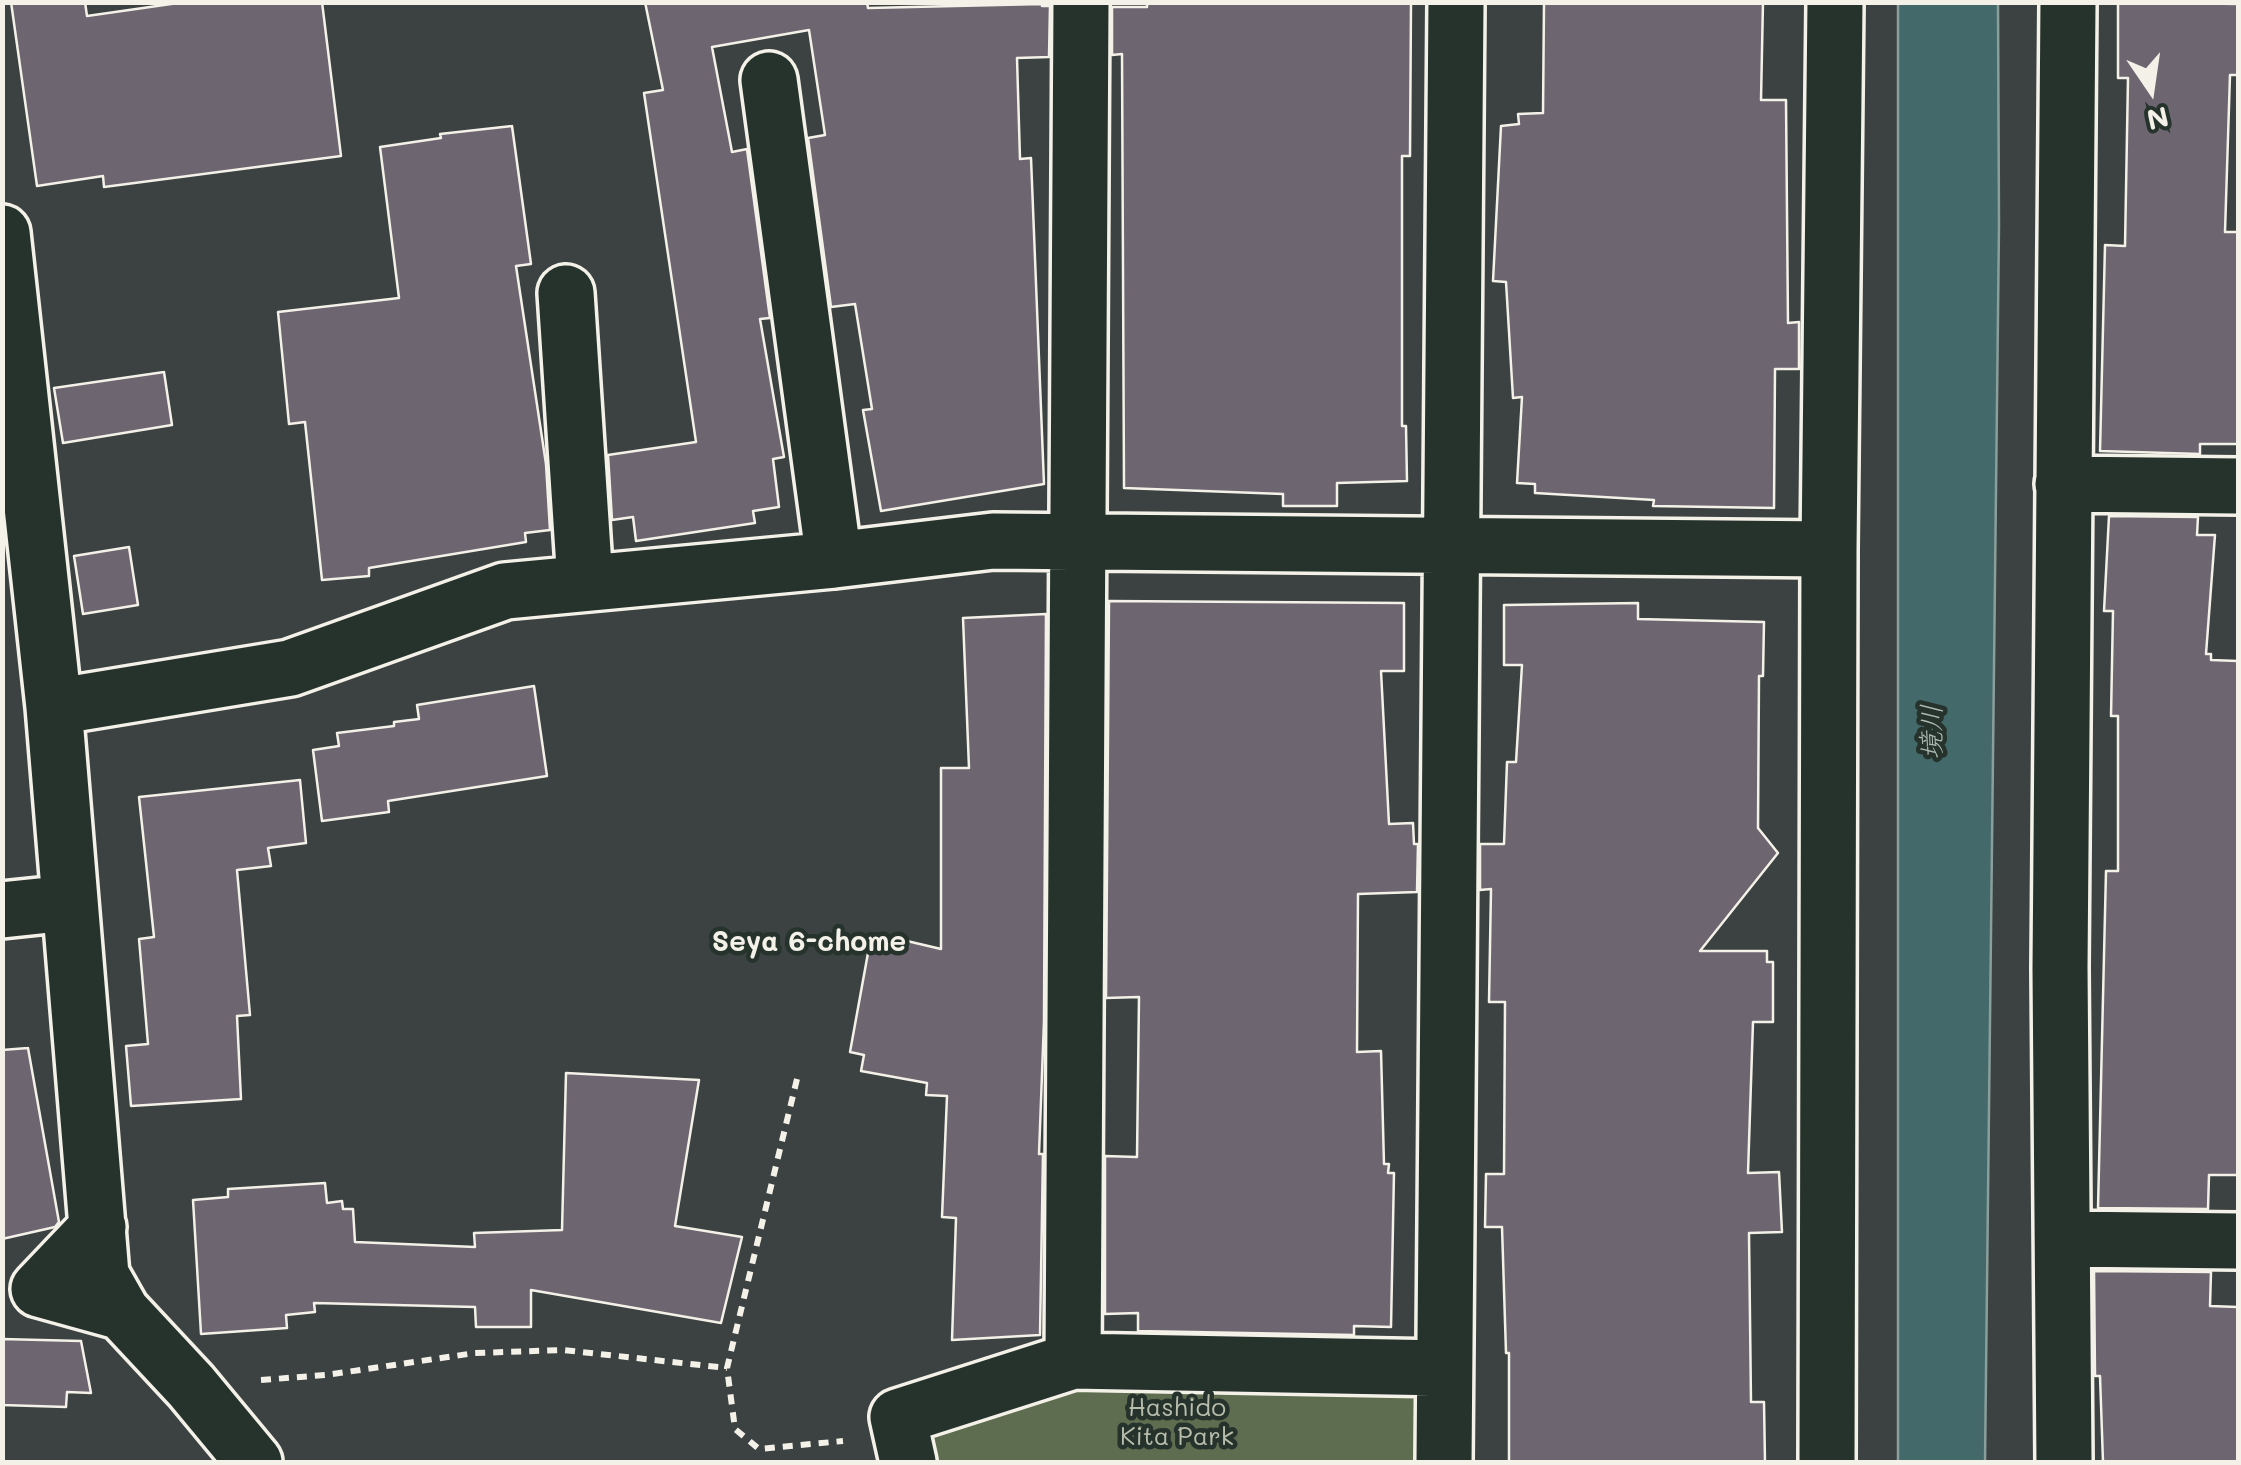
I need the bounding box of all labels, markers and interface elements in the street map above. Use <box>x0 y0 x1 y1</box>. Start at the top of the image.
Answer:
north arrow <box>2101 40 2201 140</box>
text: N <box>2143 99 2172 139</box>
water label: 境川 <box>1915 704 1949 760</box>
district label: Seya 6-chome <box>712 925 906 959</box>
park label: Hashido Kita Park <box>1120 1393 1234 1452</box>

